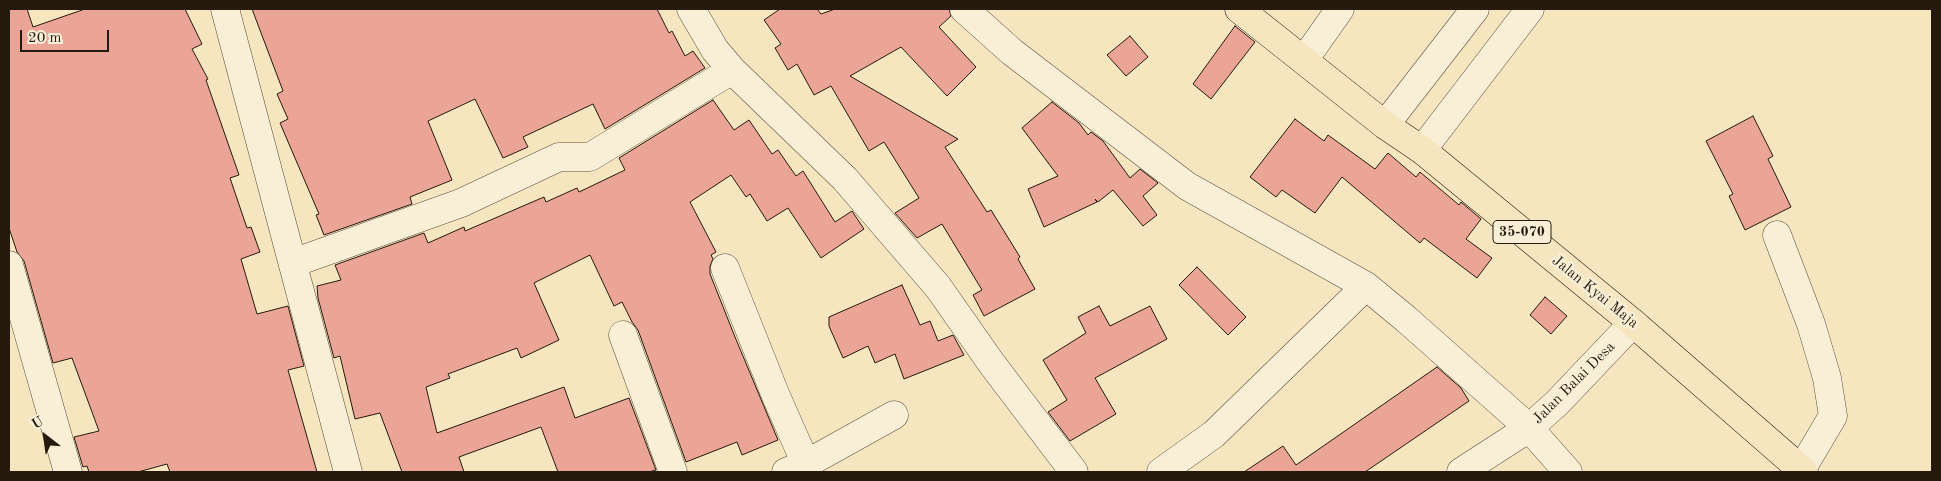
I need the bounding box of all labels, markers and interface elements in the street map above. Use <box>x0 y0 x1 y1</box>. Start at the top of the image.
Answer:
scale bar <box>22 20 111 52</box>
text: 20 m <box>28 31 62 46</box>
road number: 35-070 <box>1493 220 1551 243</box>
street label: Jalan Kyai Maja <box>1548 252 1642 332</box>
street label: Jalan Balai Desa <box>1529 338 1619 428</box>
north arrow <box>20 411 70 461</box>
text: U <box>29 414 46 432</box>

